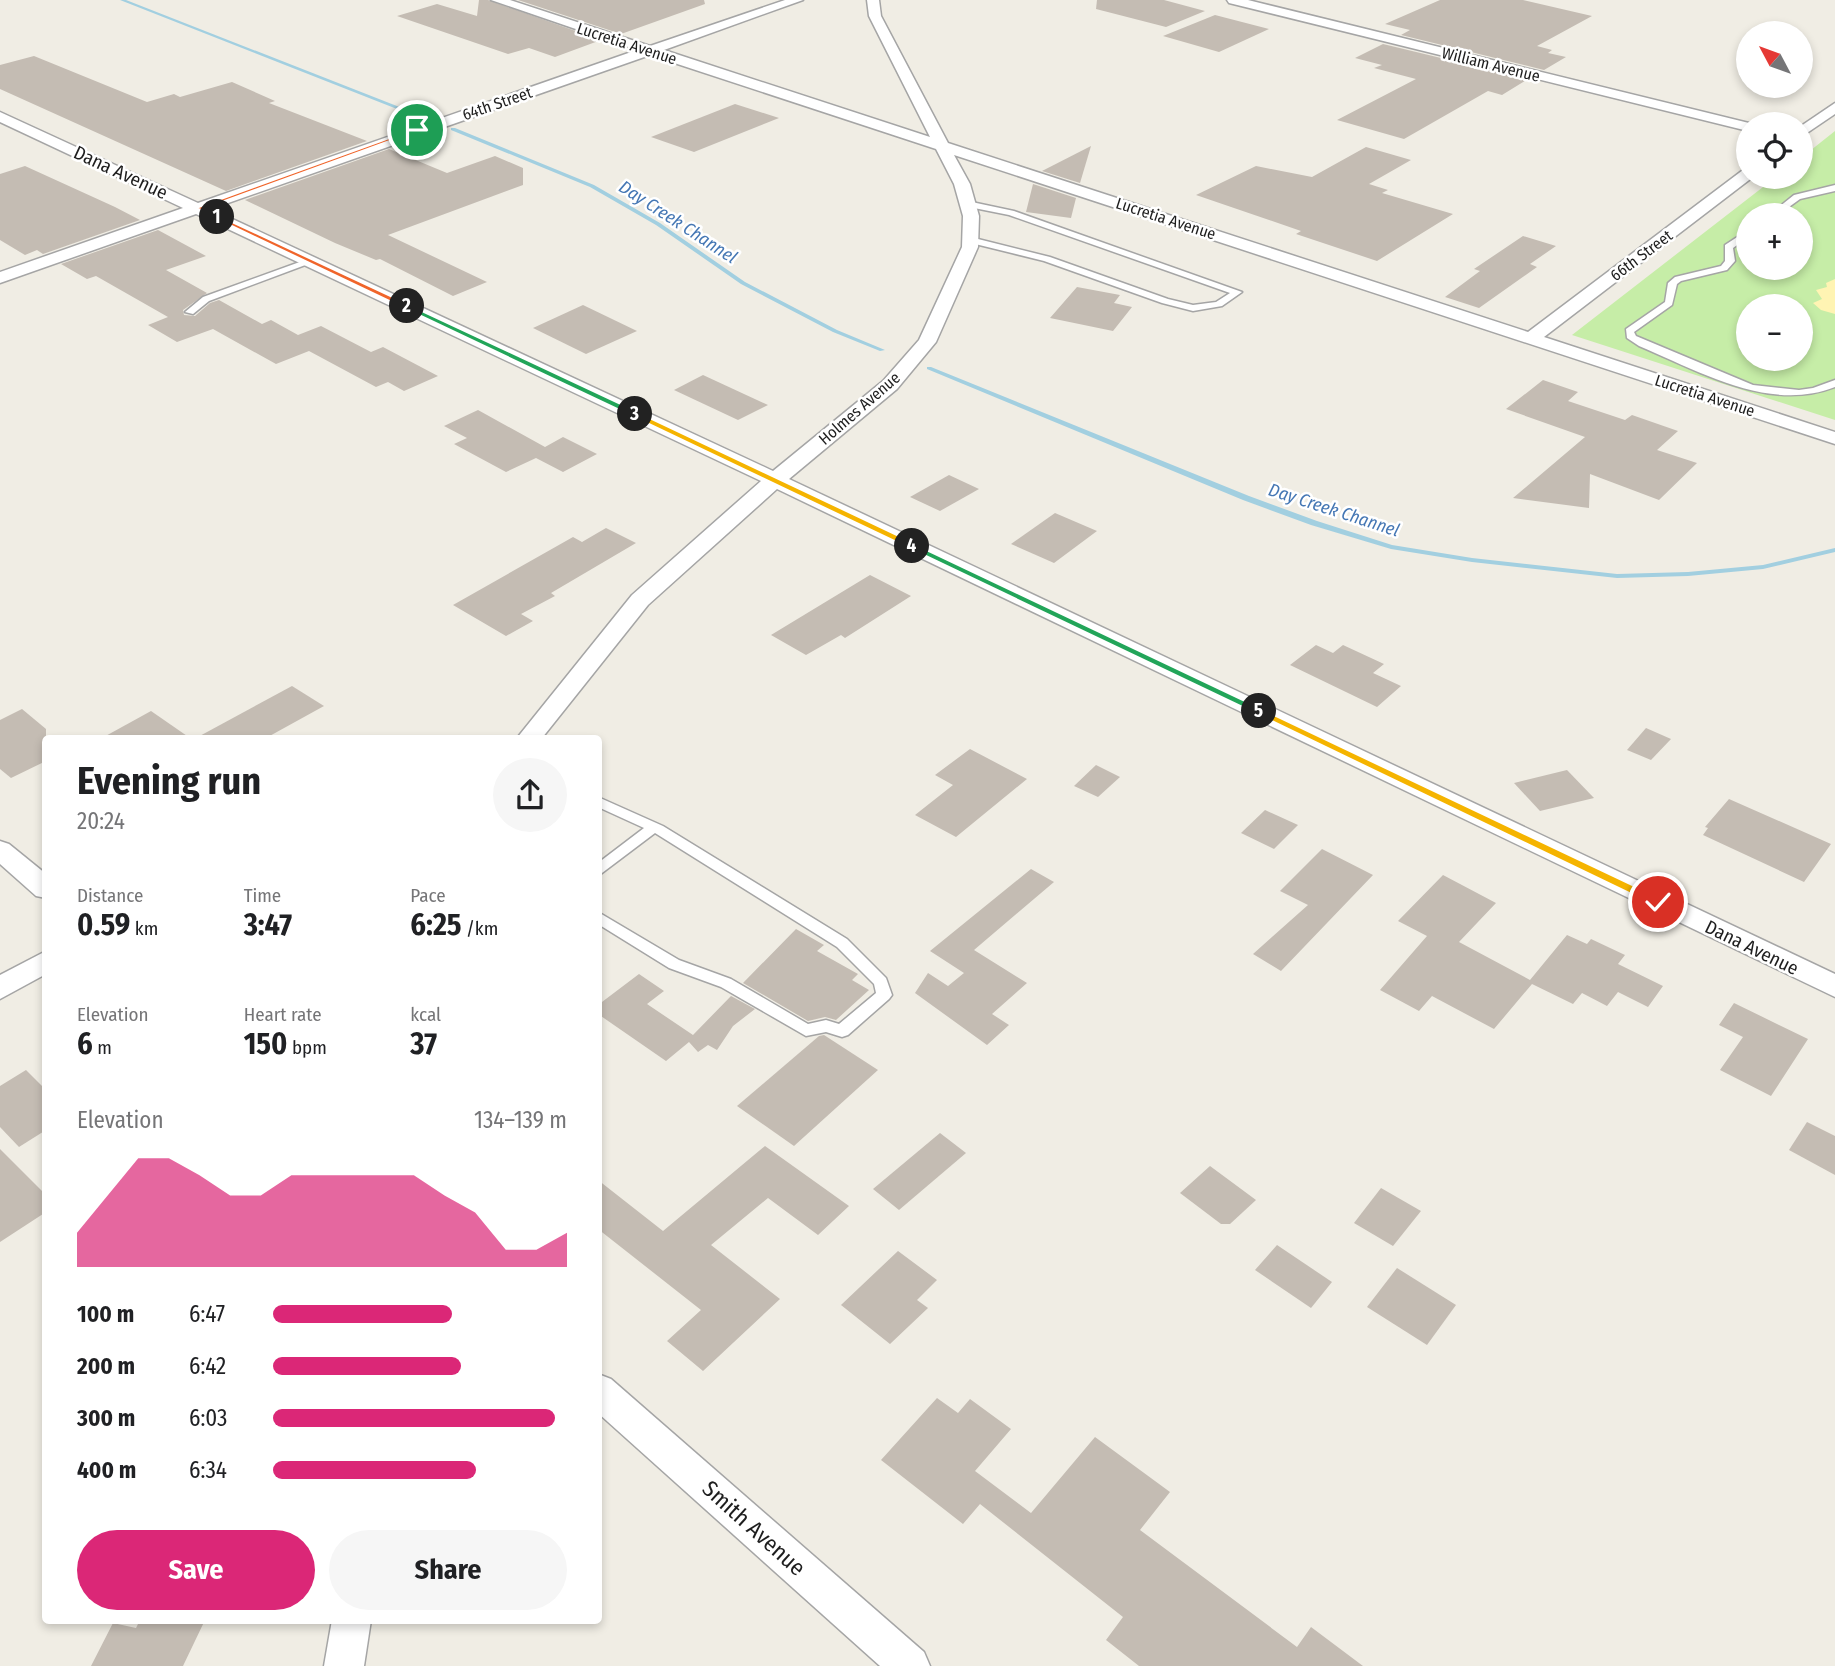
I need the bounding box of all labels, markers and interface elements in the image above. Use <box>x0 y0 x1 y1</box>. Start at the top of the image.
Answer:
street label: Lucretia Avenue <box>574 18 679 69</box>
north arrow <box>1736 21 1813 98</box>
map controls <box>1736 21 1813 371</box>
street label: William Avenue <box>1440 43 1542 86</box>
street label: 64th Street <box>460 82 535 124</box>
pin <box>387 100 447 160</box>
icon: arrive <box>398 111 436 149</box>
button: locate <box>1736 112 1813 189</box>
street label: Dana Avenue <box>70 141 171 204</box>
water label: Day Creek Channel <box>615 176 741 268</box>
street label: Lucretia Avenue <box>1113 193 1218 244</box>
pin: 1 <box>200 200 234 234</box>
button: + <box>1736 203 1813 280</box>
text: 1 <box>212 205 221 228</box>
street label: 66th Street <box>1607 225 1677 285</box>
pin: 2 <box>390 288 424 324</box>
text: 2 <box>402 294 411 317</box>
button: − <box>1736 294 1813 371</box>
street label: Holmes Avenue <box>815 368 904 449</box>
street label: Lucretia Avenue <box>1652 370 1757 421</box>
pin: 3 <box>618 396 652 432</box>
text: 3 <box>630 402 639 425</box>
water label: Day Creek Channel <box>1266 478 1402 542</box>
pin: 4 <box>894 528 930 564</box>
text: 4 <box>907 534 916 557</box>
pin: 5 <box>1242 694 1276 728</box>
text: 5 <box>1254 699 1263 722</box>
text: Evening run <box>77 758 261 804</box>
button: share <box>493 758 567 832</box>
text: 20:24 <box>77 807 125 835</box>
pin <box>1628 872 1688 932</box>
icon: check <box>1639 883 1677 921</box>
text: Distance <box>77 884 144 907</box>
text: Time <box>244 884 281 907</box>
text: Pace <box>410 884 446 907</box>
text: 0.59 <box>77 907 130 943</box>
text: 3:47 <box>244 907 292 943</box>
text: 6:25 <box>410 907 462 943</box>
street label: Dana Avenue <box>1701 915 1802 980</box>
text: km <box>130 917 158 940</box>
text: /km <box>462 917 498 940</box>
text: Elevation <box>77 1003 149 1026</box>
text: Heart rate <box>244 1003 322 1026</box>
text: kcal <box>410 1003 441 1026</box>
text: 6 <box>77 1026 93 1062</box>
text: 150 <box>244 1026 287 1062</box>
text: 37 <box>410 1026 437 1062</box>
text: m <box>93 1036 112 1059</box>
text: bpm <box>287 1036 327 1059</box>
text: Elevation <box>77 1106 164 1134</box>
text: 134–139 m <box>474 1106 567 1134</box>
text: 100 m <box>77 1300 134 1328</box>
text: 6:47 <box>189 1300 225 1328</box>
text: 200 m <box>77 1352 135 1380</box>
text: 6:42 <box>189 1352 226 1380</box>
text: 300 m <box>77 1404 135 1432</box>
text: 6:03 <box>189 1404 227 1432</box>
text: 400 m <box>77 1456 136 1484</box>
text: 6:34 <box>189 1456 227 1484</box>
street label: Smith Avenue <box>697 1474 811 1582</box>
button: Save <box>77 1530 315 1610</box>
button: Share <box>329 1530 567 1610</box>

